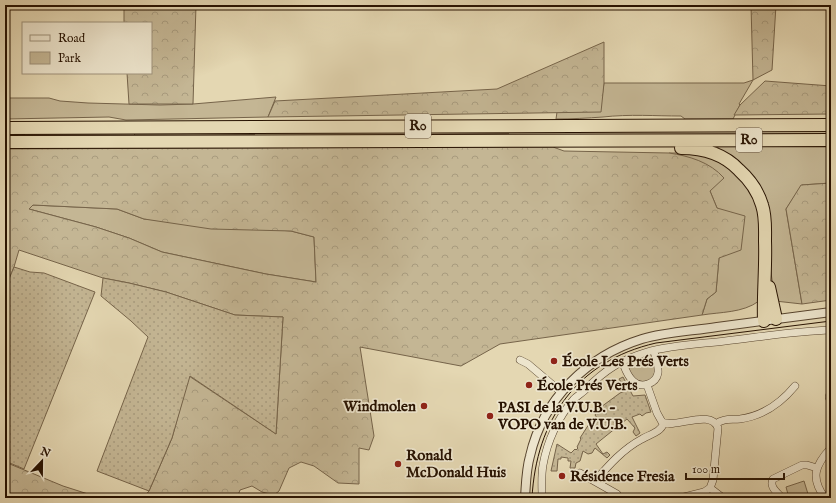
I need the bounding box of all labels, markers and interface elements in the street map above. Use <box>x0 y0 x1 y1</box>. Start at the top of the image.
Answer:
legend <box>22 22 152 74</box>
text: Road <box>58 31 86 46</box>
text: Park <box>58 51 81 66</box>
road number: R0 <box>405 114 431 138</box>
road number: R0 <box>736 128 762 152</box>
place label: École Les Prés Verts <box>562 352 689 371</box>
marker: École Les Prés Verts <box>549 356 559 366</box>
place label: École Prés Verts <box>537 376 638 395</box>
marker: École Prés Verts <box>524 380 534 390</box>
place label: Windmolen <box>342 397 416 416</box>
place label: PASI de la V.U.B. - VOPO van de V.U.B. <box>497 398 627 434</box>
marker: Windmolen <box>419 401 429 411</box>
marker: PASI de la V.U.B. - VOPO van de V.U.B. <box>485 411 495 421</box>
north arrow <box>22 441 62 481</box>
text: N <box>37 444 53 461</box>
place label: Ronald McDonald Huis <box>406 446 507 482</box>
scale bar <box>686 455 784 481</box>
marker: Ronald McDonald Huis <box>393 459 403 469</box>
text: 100 m <box>692 462 720 477</box>
place label: Résidence Fresia <box>570 467 675 486</box>
marker: Résidence Fresia <box>557 471 567 481</box>

